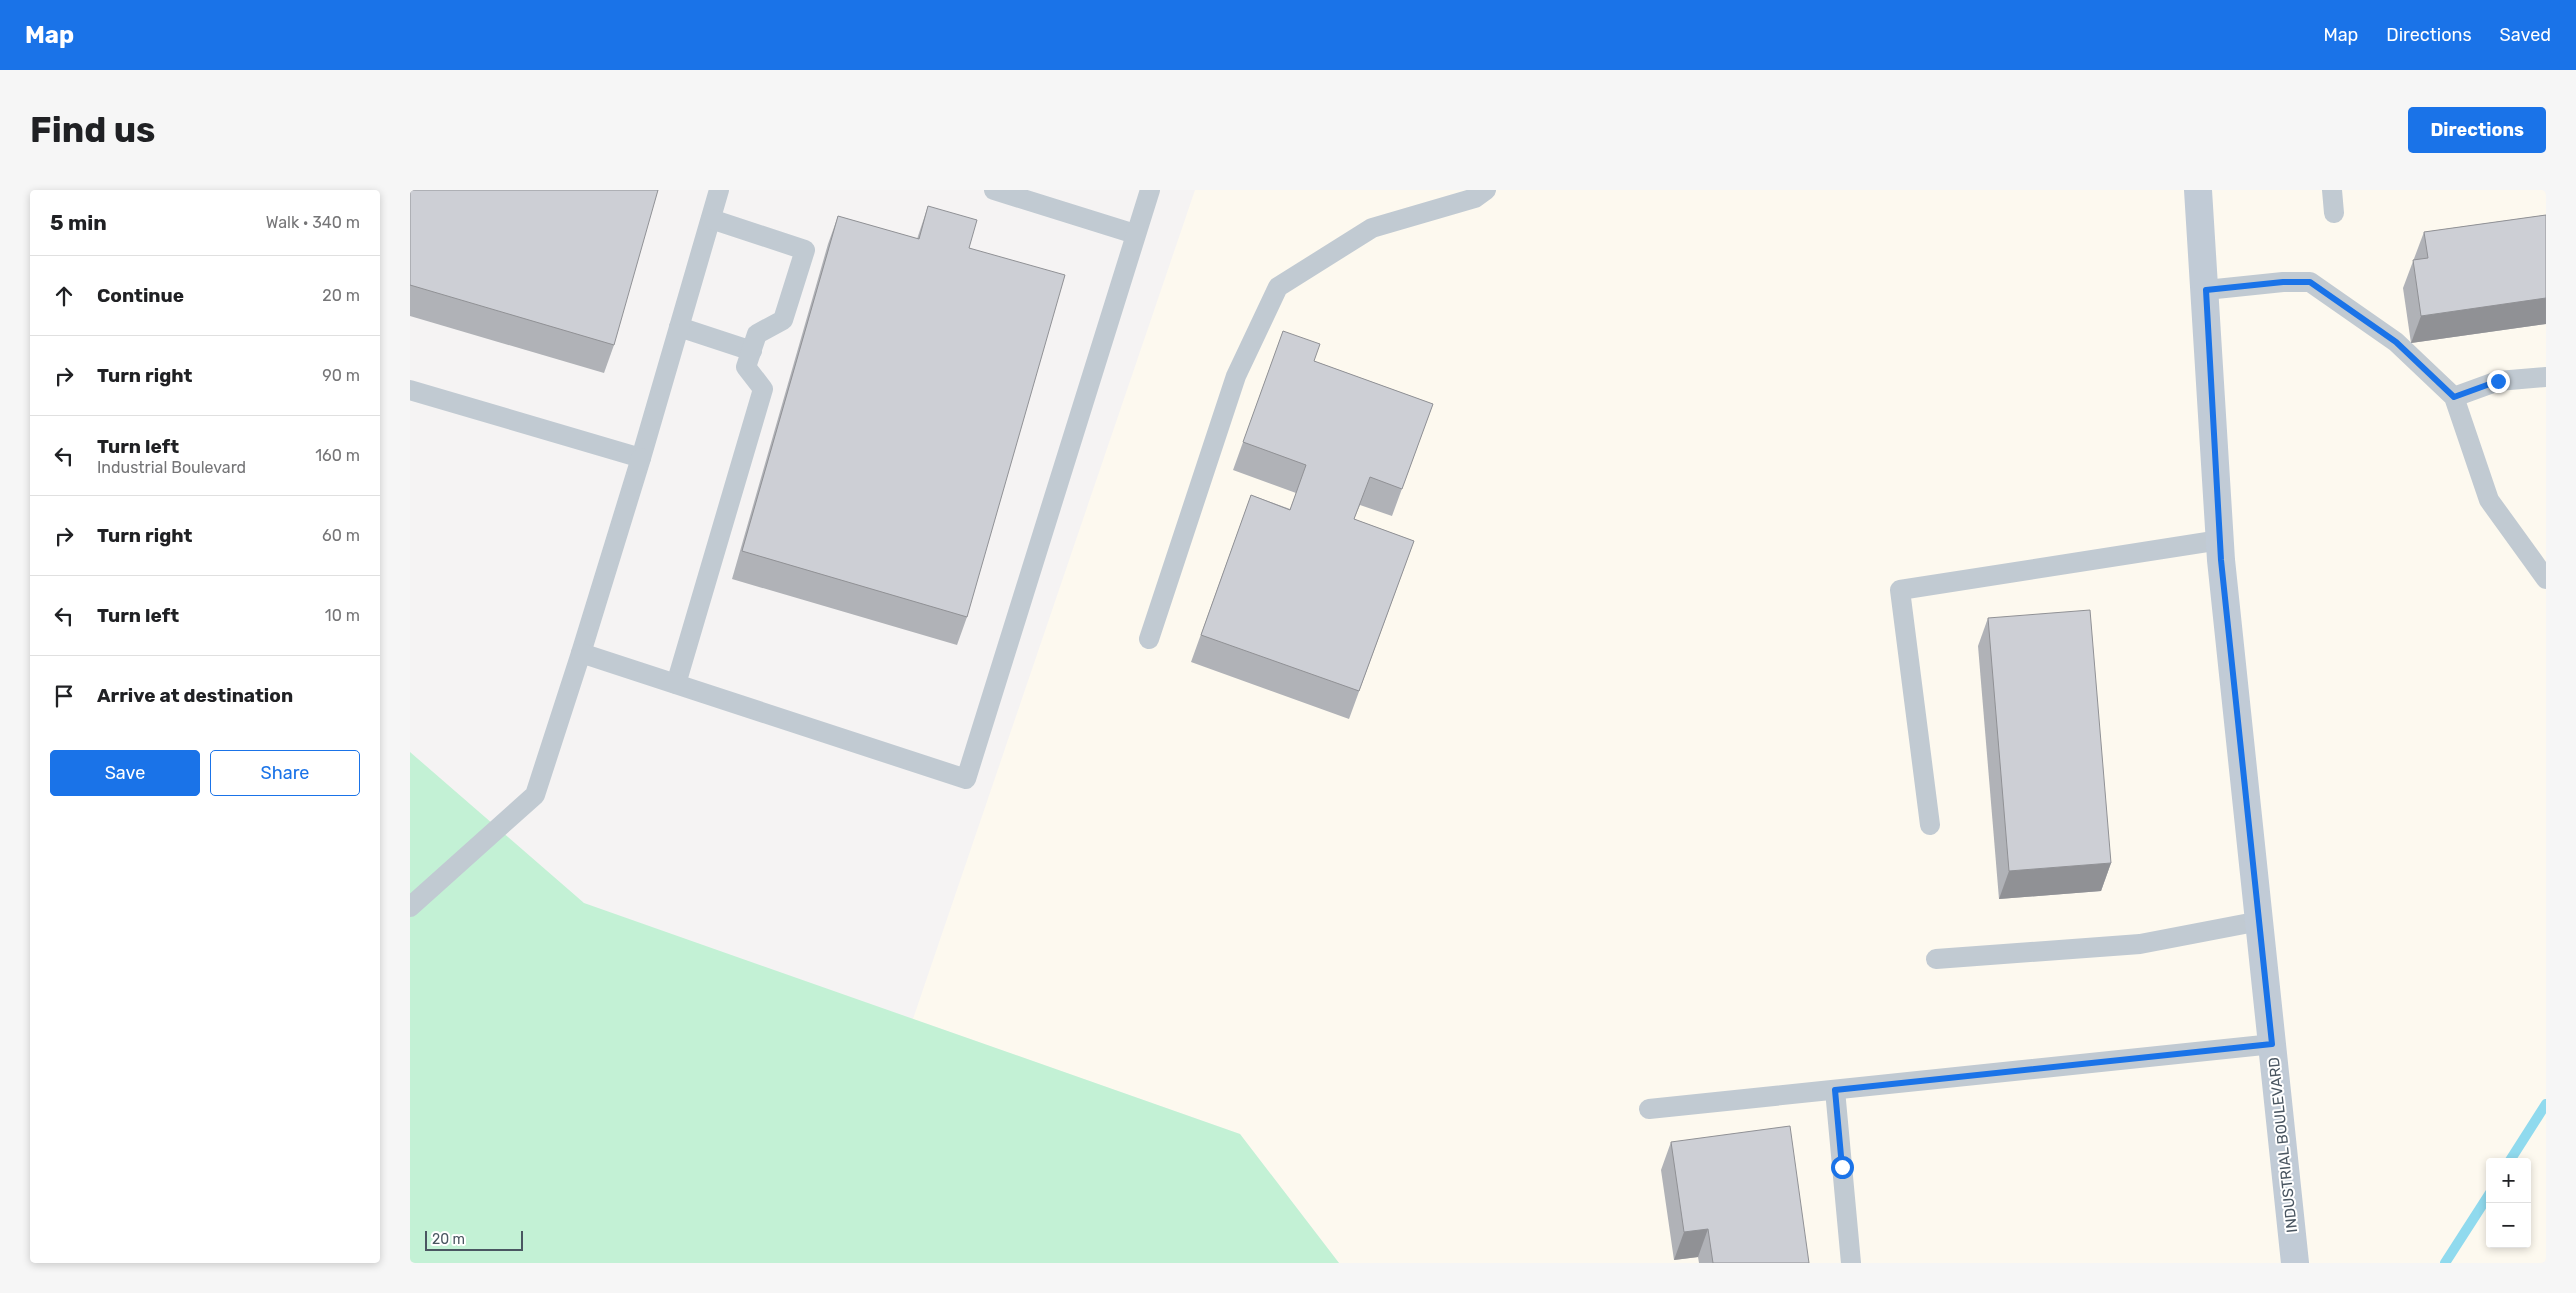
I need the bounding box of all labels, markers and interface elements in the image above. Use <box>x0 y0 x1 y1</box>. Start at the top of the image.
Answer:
text: Map <box>25 21 74 49</box>
text: Map <box>2323 24 2358 46</box>
text: Directions <box>2386 24 2472 46</box>
text: Saved <box>2500 24 2551 46</box>
button: Directions <box>2408 107 2546 153</box>
text: Find us <box>30 109 155 151</box>
text: 5 min <box>50 210 107 235</box>
text: Walk · 340 m <box>266 213 360 232</box>
icon: ahead <box>50 282 78 310</box>
text: Continue <box>97 284 184 307</box>
text: 20 m <box>322 286 360 305</box>
icon: right <box>50 362 78 390</box>
text: Turn right <box>97 364 192 387</box>
text: 90 m <box>322 366 360 385</box>
route end <box>2487 370 2510 393</box>
text: Turn left <box>97 435 179 458</box>
icon: left <box>50 442 78 470</box>
text: 160 m <box>315 446 360 465</box>
text: Industrial Boulevard <box>97 458 246 477</box>
icon: right <box>50 522 78 550</box>
text: Turn right <box>97 524 192 547</box>
text: 60 m <box>322 526 360 545</box>
icon: left <box>50 602 78 630</box>
text: Turn left <box>97 604 179 627</box>
text: 10 m <box>325 606 360 625</box>
icon: arrive <box>50 682 78 710</box>
text: Arrive at destination <box>97 684 293 707</box>
button: Save <box>50 750 200 796</box>
button: Share <box>210 750 360 796</box>
street label: INDUSTRIAL BOULEVARD <box>2265 1056 2301 1234</box>
route start <box>1831 1156 1854 1179</box>
map controls <box>2486 1158 2531 1248</box>
button: + <box>2486 1158 2531 1203</box>
button: − <box>2486 1203 2531 1248</box>
scale bar <box>425 1228 522 1251</box>
text: 20 m <box>432 1231 465 1248</box>

